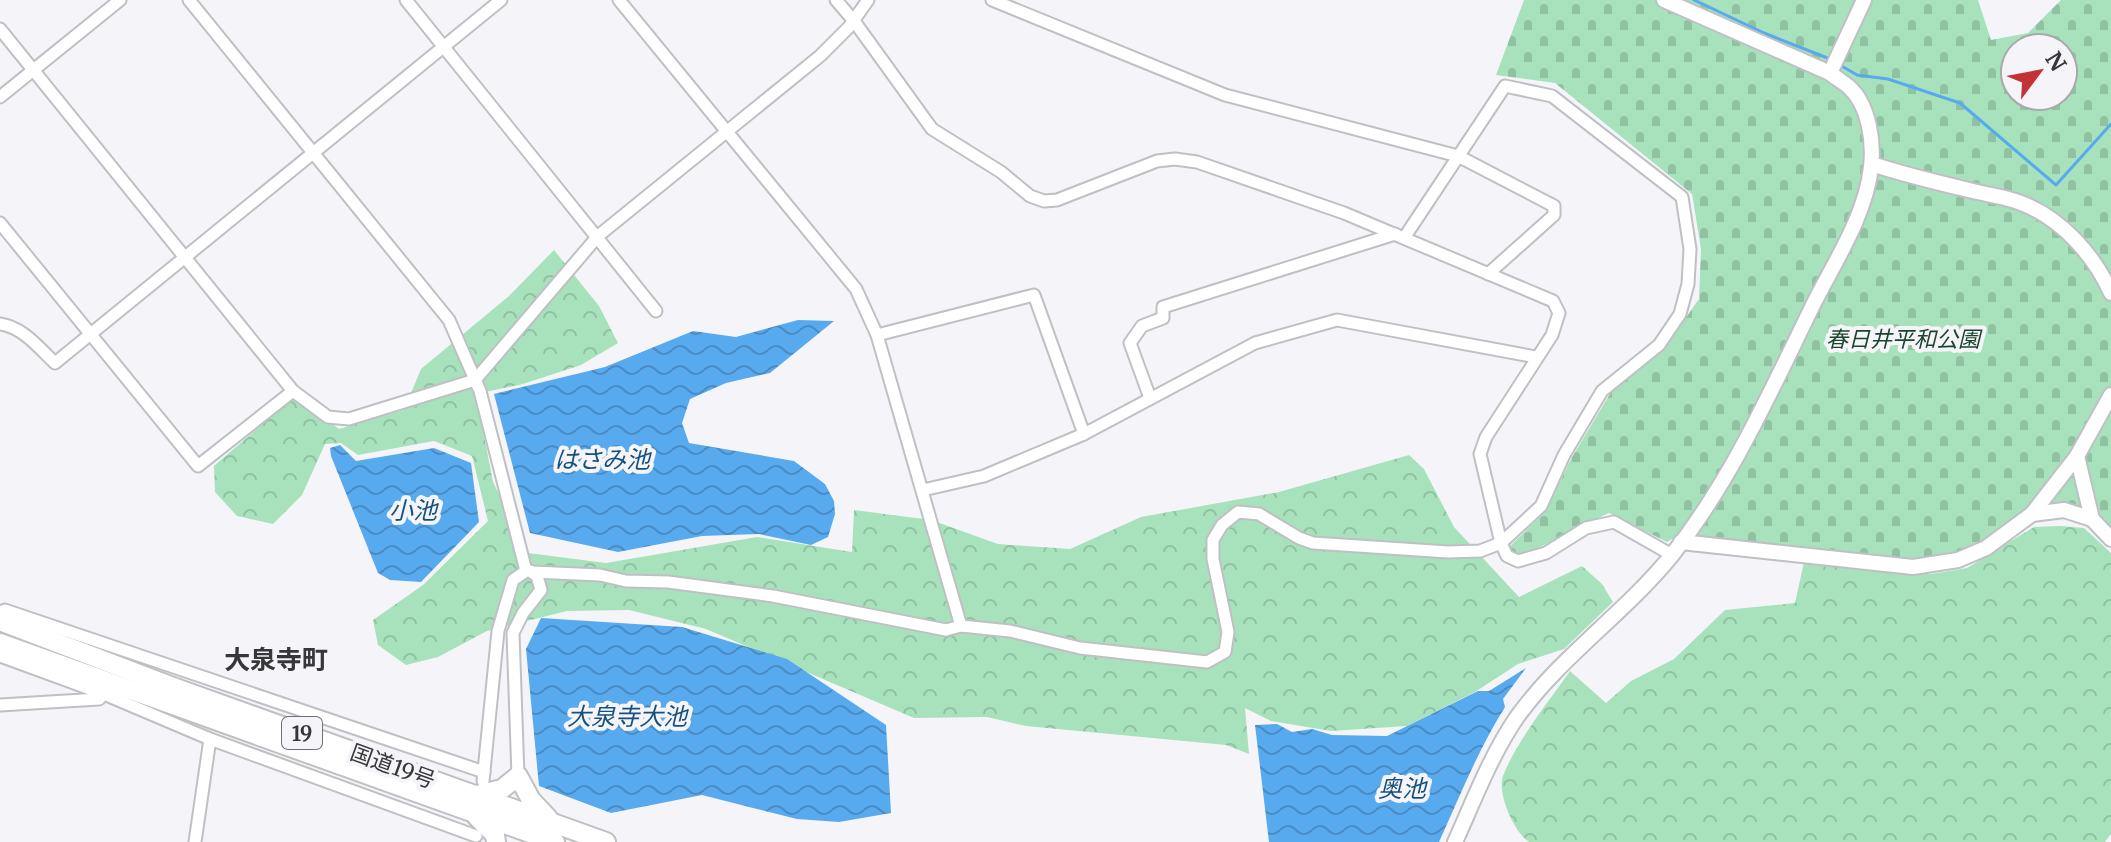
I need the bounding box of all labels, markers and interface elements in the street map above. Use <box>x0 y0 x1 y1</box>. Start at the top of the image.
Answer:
north arrow <box>1999 32 2079 112</box>
text: N <box>2039 47 2073 77</box>
park label: 春日井平和公園 <box>1826 325 1983 353</box>
water label: はさみ池 <box>554 444 652 475</box>
water label: 小池 <box>389 495 439 526</box>
district label: 大泉寺町 <box>224 643 328 676</box>
water label: 大泉寺大池 <box>567 701 689 732</box>
road number: 19 <box>282 717 322 749</box>
street label: 国道19号 <box>347 738 439 794</box>
water label: 奥池 <box>1378 773 1428 804</box>

